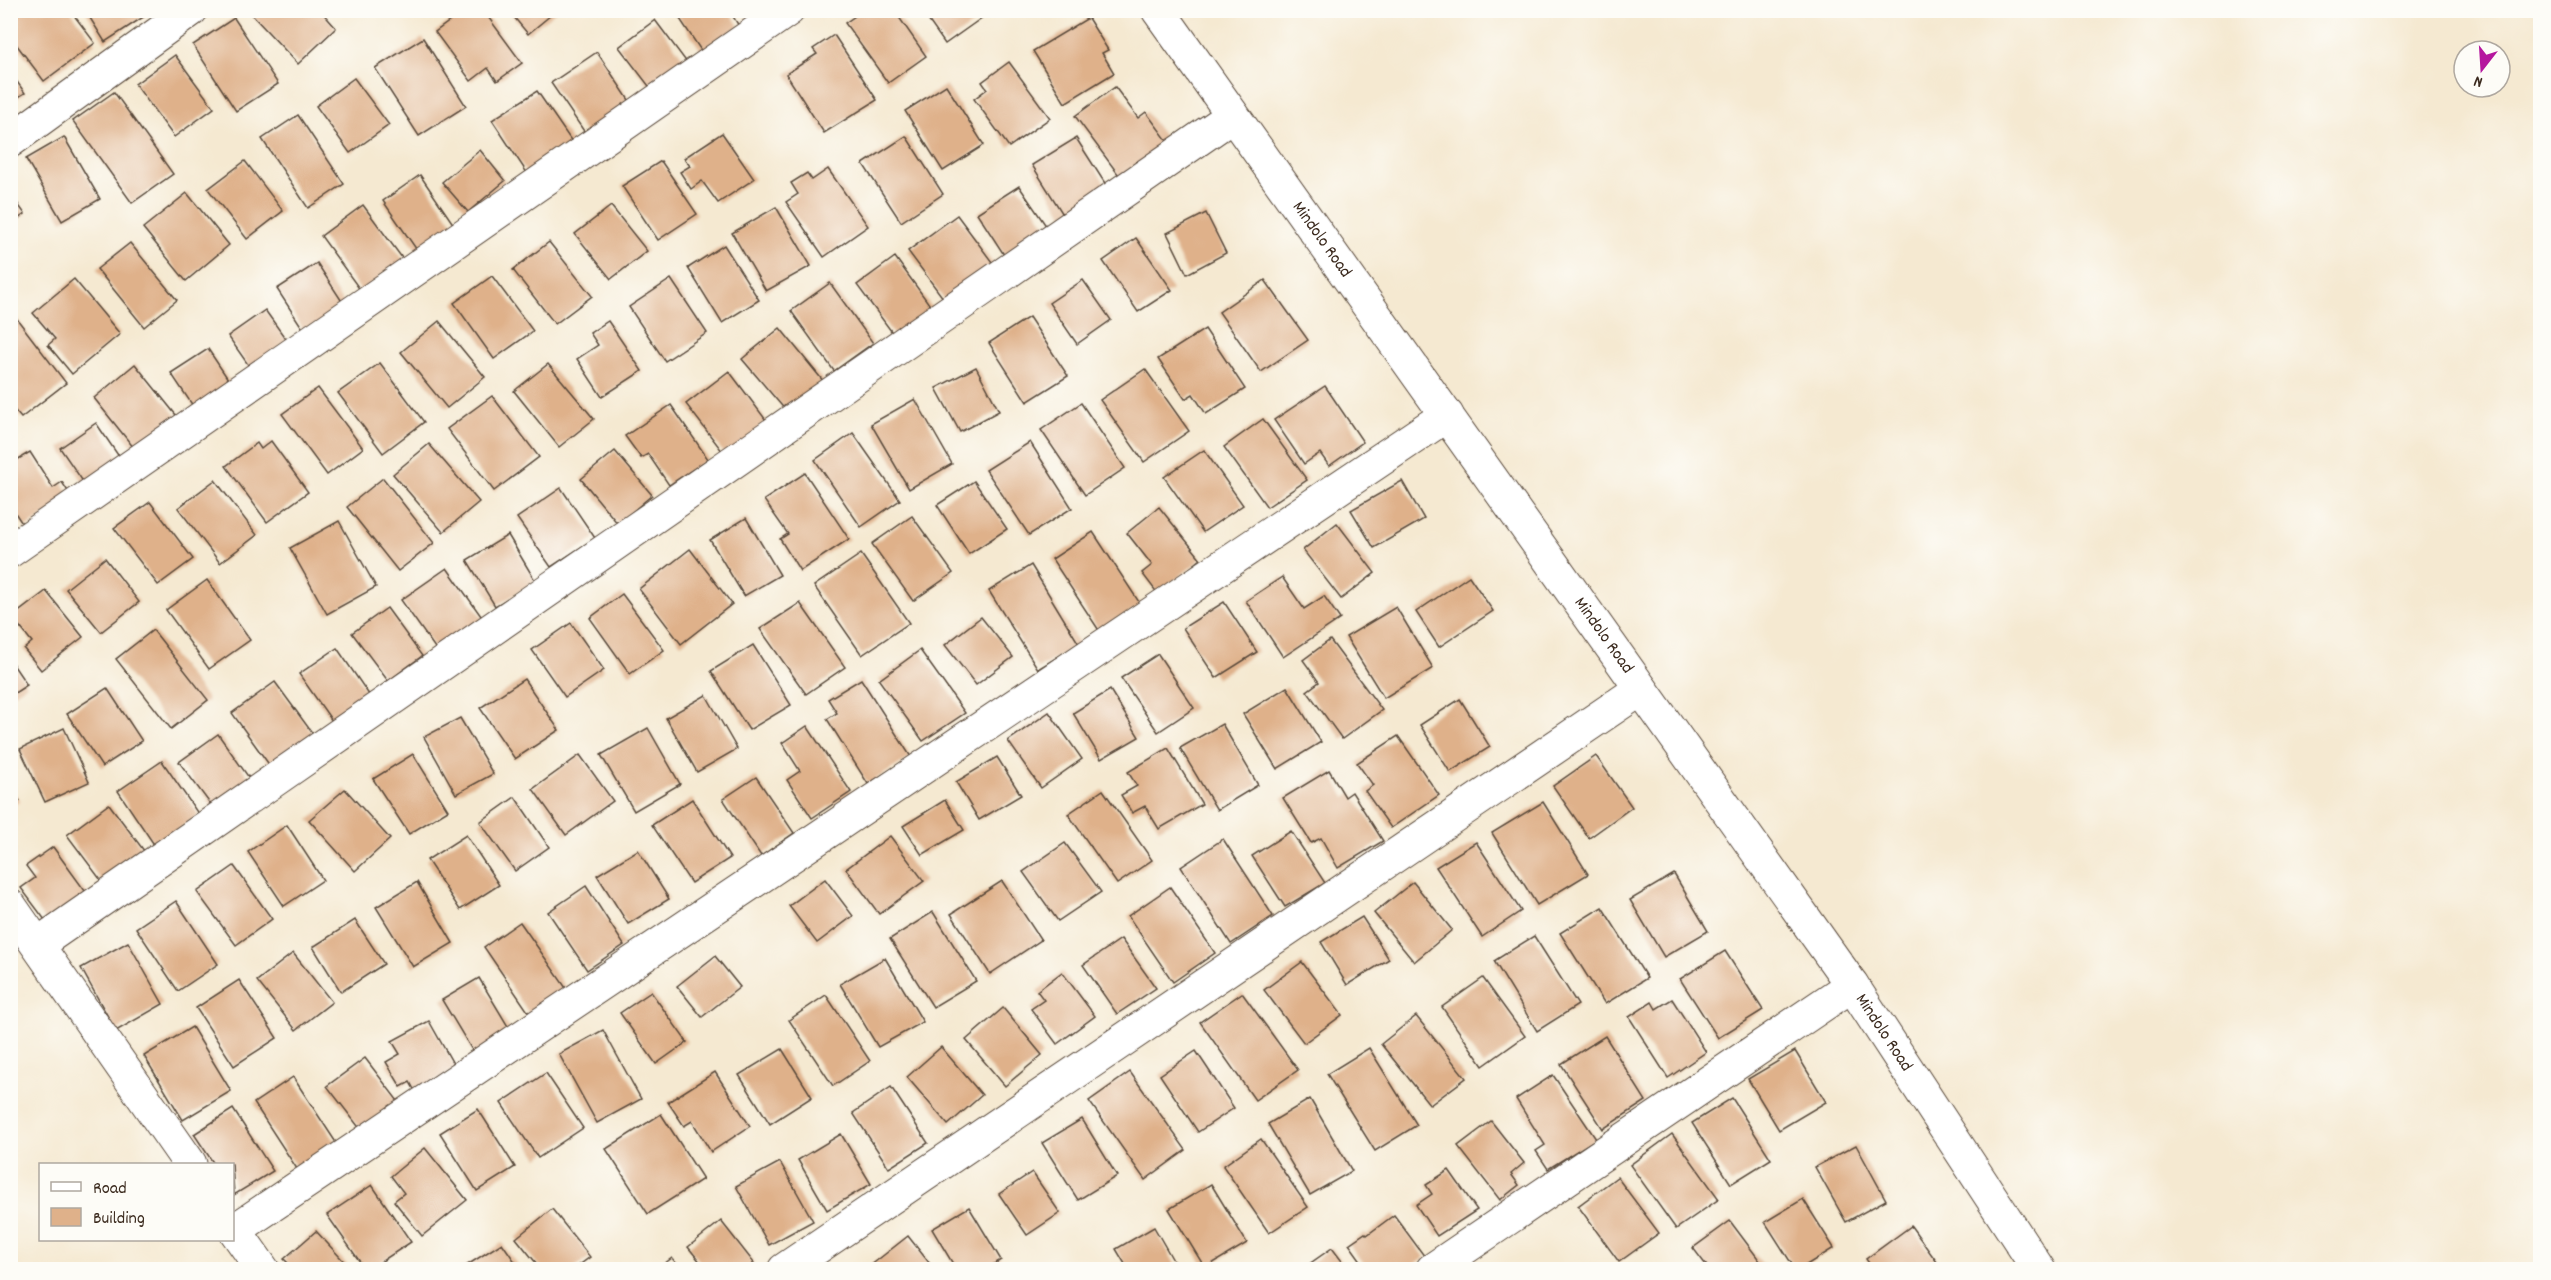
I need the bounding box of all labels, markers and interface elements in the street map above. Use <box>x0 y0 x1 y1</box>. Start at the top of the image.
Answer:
north arrow <box>2452 39 2512 99</box>
text: N <box>2471 69 2485 93</box>
street label: Mindolo Road <box>1286 196 1357 283</box>
street label: Mindolo Road <box>1567 592 1639 679</box>
street label: Mindolo Road <box>1849 989 1918 1077</box>
legend <box>39 1163 234 1241</box>
text: Road <box>93 1177 127 1202</box>
text: Building <box>93 1207 145 1232</box>

